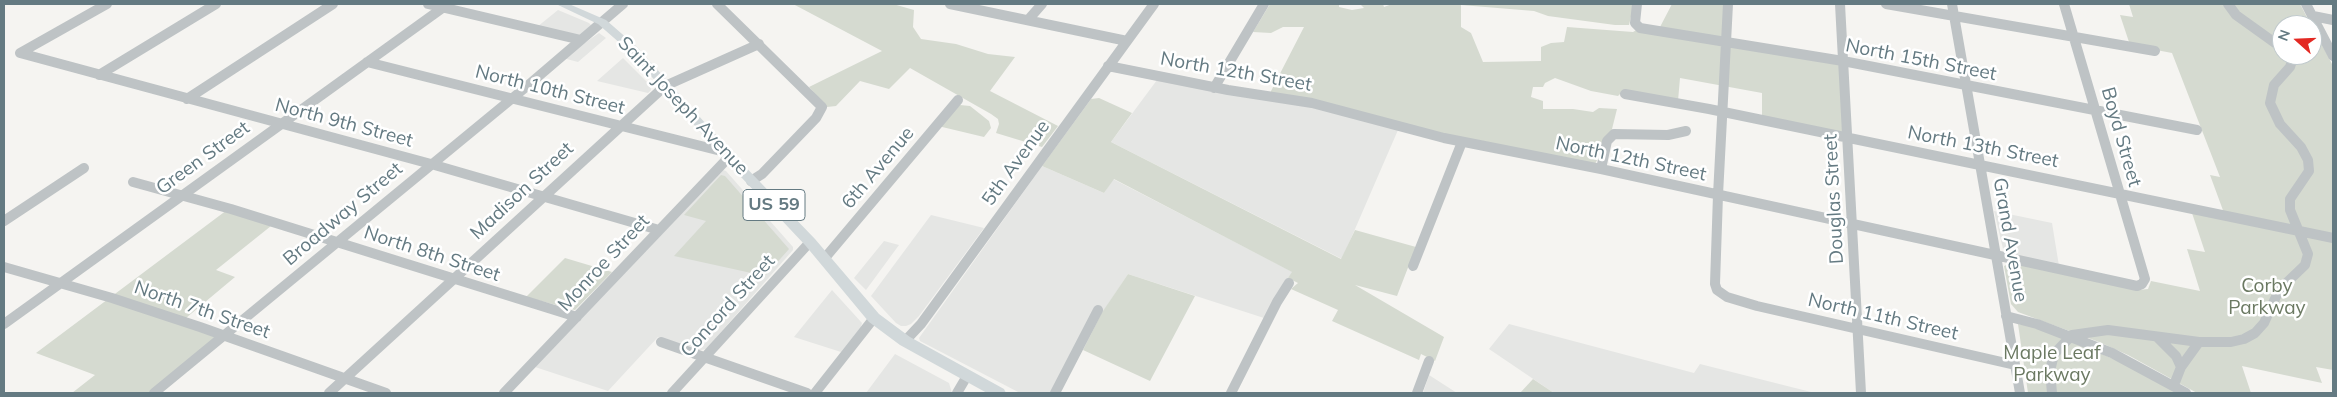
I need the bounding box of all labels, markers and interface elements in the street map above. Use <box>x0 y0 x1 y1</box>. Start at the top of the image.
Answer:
north arrow <box>2272 15 2322 65</box>
text: N <box>2274 27 2294 43</box>
street label: Saint Joseph Avenue <box>613 32 753 180</box>
street label: North 15th Street <box>1844 34 1998 86</box>
street label: North 12th Street <box>1159 47 1313 97</box>
street label: North 10th Street <box>473 60 627 120</box>
street label: Boyd Street <box>2096 85 2146 189</box>
street label: North 9th Street <box>273 94 415 152</box>
street label: Green Street <box>152 116 254 200</box>
street label: 5th Avenue <box>977 116 1055 210</box>
street label: North 13th Street <box>1906 121 2060 173</box>
street label: 6th Avenue <box>837 122 919 214</box>
street label: North 12th Street <box>1554 132 1708 186</box>
street label: Douglas Street <box>1819 133 1849 265</box>
street label: Madison Street <box>466 137 578 245</box>
street label: Broadway Street <box>279 158 407 270</box>
street label: Grand Avenue <box>1988 176 2032 304</box>
road number: US 59 <box>743 190 805 220</box>
street label: Monroe Street <box>553 210 655 316</box>
street label: North 8th Street <box>361 221 503 287</box>
street label: Concord Street <box>676 250 780 362</box>
park label: Corby Parkway <box>2228 275 2306 319</box>
street label: North 7th Street <box>131 276 273 344</box>
street label: North 11th Street <box>1806 289 1960 345</box>
park label: Maple Leaf Parkway <box>2003 342 2101 386</box>

